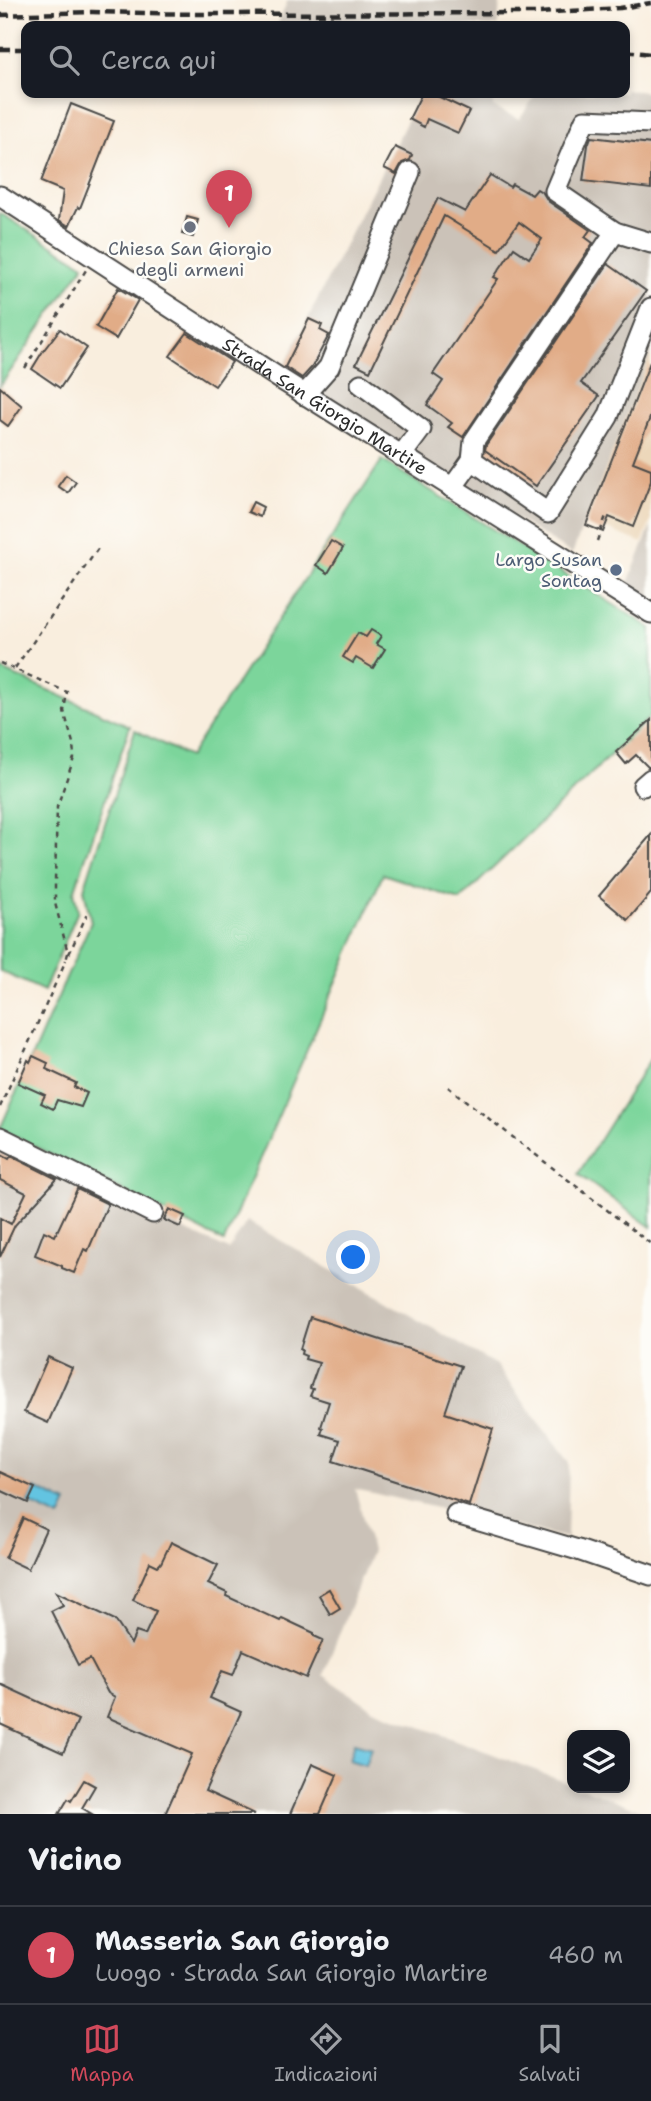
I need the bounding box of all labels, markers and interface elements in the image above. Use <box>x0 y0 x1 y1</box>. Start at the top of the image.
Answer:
search box <box>21 21 630 98</box>
icon: search <box>45 41 83 79</box>
text: Cerca qui <box>101 42 217 77</box>
pin: 1 <box>206 170 252 228</box>
marker: Chiesa San Giorgio degli armeni <box>182 219 198 235</box>
place label: Chiesa San Giorgio degli armeni <box>108 237 272 282</box>
street label: Strada San Giorgio Martire <box>218 332 432 481</box>
place label: Largo Susan Sontag <box>495 548 602 593</box>
marker: Largo Susan Sontag <box>608 562 624 578</box>
your location <box>336 1240 370 1274</box>
map controls <box>567 1730 630 1793</box>
button: layers <box>567 1730 630 1793</box>
text: Vicino <box>28 1839 122 1880</box>
text: Masseria San Giorgio <box>95 1923 390 1958</box>
text: 1 <box>46 1940 56 1970</box>
text: 460 m <box>548 1940 623 1970</box>
text: Luogo · Strada San Giorgio Martire <box>95 1958 488 1988</box>
tab: Mappa <box>70 2020 134 2087</box>
tab: Indicazioni <box>274 2020 378 2087</box>
tab: Salvati <box>519 2020 581 2087</box>

